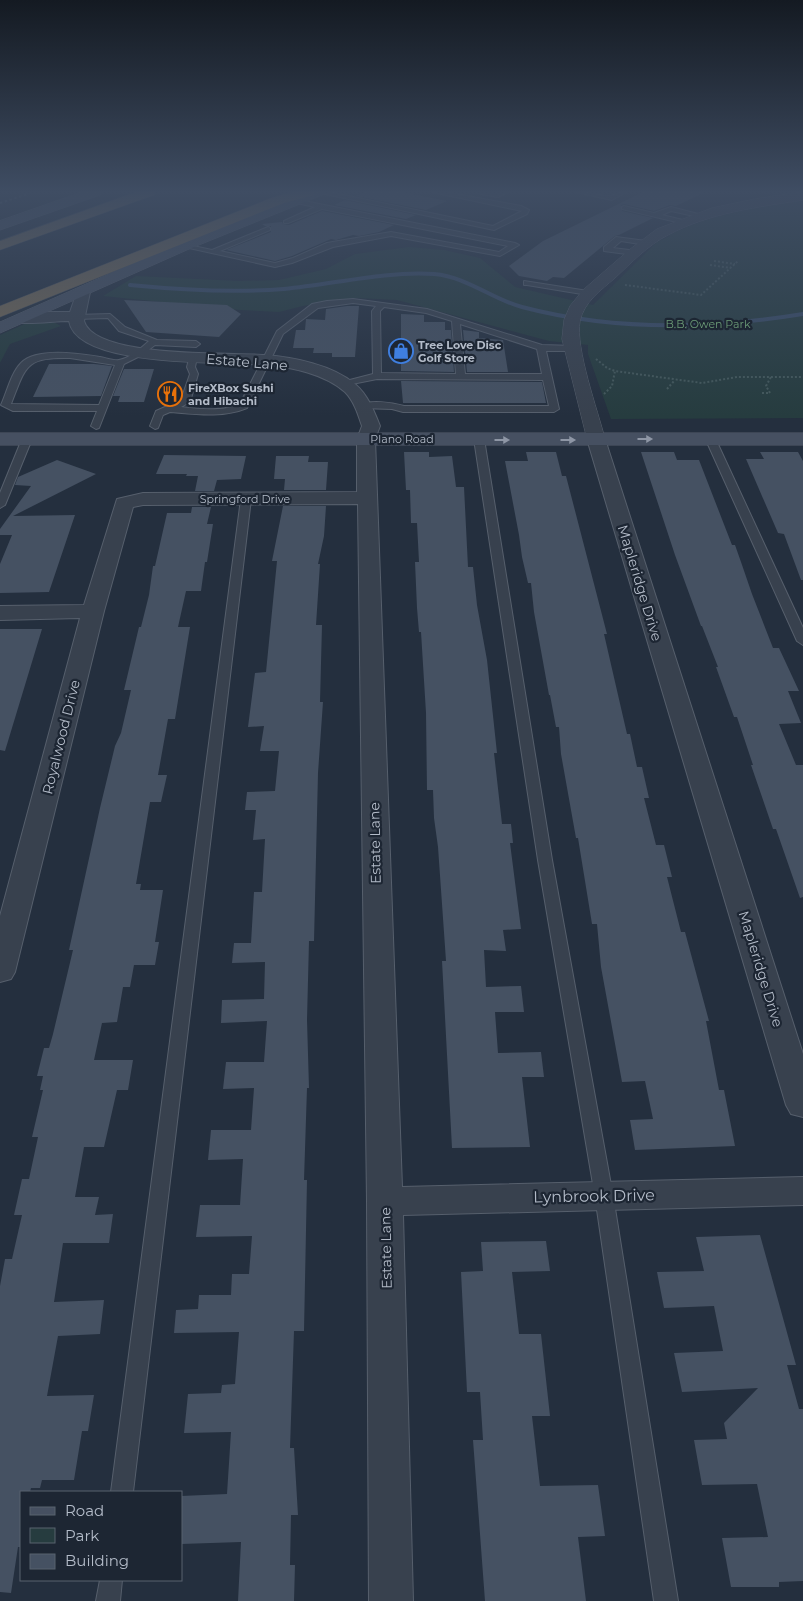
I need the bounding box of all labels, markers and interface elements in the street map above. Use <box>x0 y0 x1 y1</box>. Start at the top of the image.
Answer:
park label: B.B. Owen Park <box>666 317 751 331</box>
shop icon: Tree Love Disc Golf Store <box>388 338 414 364</box>
place label: Tree Love Disc Golf Store <box>418 338 502 365</box>
street label: Estate Lane <box>206 349 288 375</box>
restaurant icon: FireXBox Sushi and Hibachi <box>157 381 183 407</box>
place label: FireXBox Sushi and Hibachi <box>188 381 274 408</box>
street label: Plano Road <box>370 432 434 446</box>
one-way arrow <box>561 435 577 443</box>
one-way arrow <box>637 435 653 443</box>
one-way arrow <box>495 436 511 444</box>
street label: Springford Drive <box>200 492 291 506</box>
street label: Mapleridge Drive <box>614 523 666 643</box>
street label: Royalwood Drive <box>38 678 84 796</box>
street label: Estate Lane <box>365 802 385 884</box>
street label: Mapleridge Drive <box>735 909 787 1029</box>
street label: Lynbrook Drive <box>533 1185 655 1207</box>
street label: Estate Lane <box>376 1207 396 1289</box>
legend <box>20 1491 182 1581</box>
text: Road <box>65 1501 104 1520</box>
text: Park <box>65 1526 99 1545</box>
text: Building <box>65 1551 129 1570</box>

